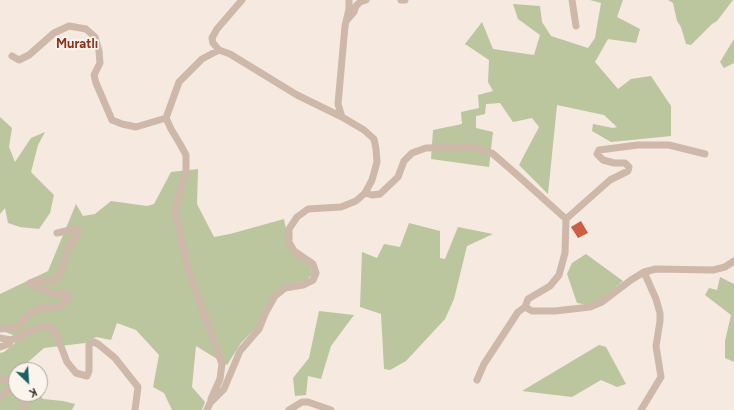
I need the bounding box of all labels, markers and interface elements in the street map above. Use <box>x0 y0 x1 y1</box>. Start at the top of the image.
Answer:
district label: Muratlı <box>56 36 98 52</box>
north arrow <box>8 362 48 402</box>
text: K <box>27 385 39 400</box>

